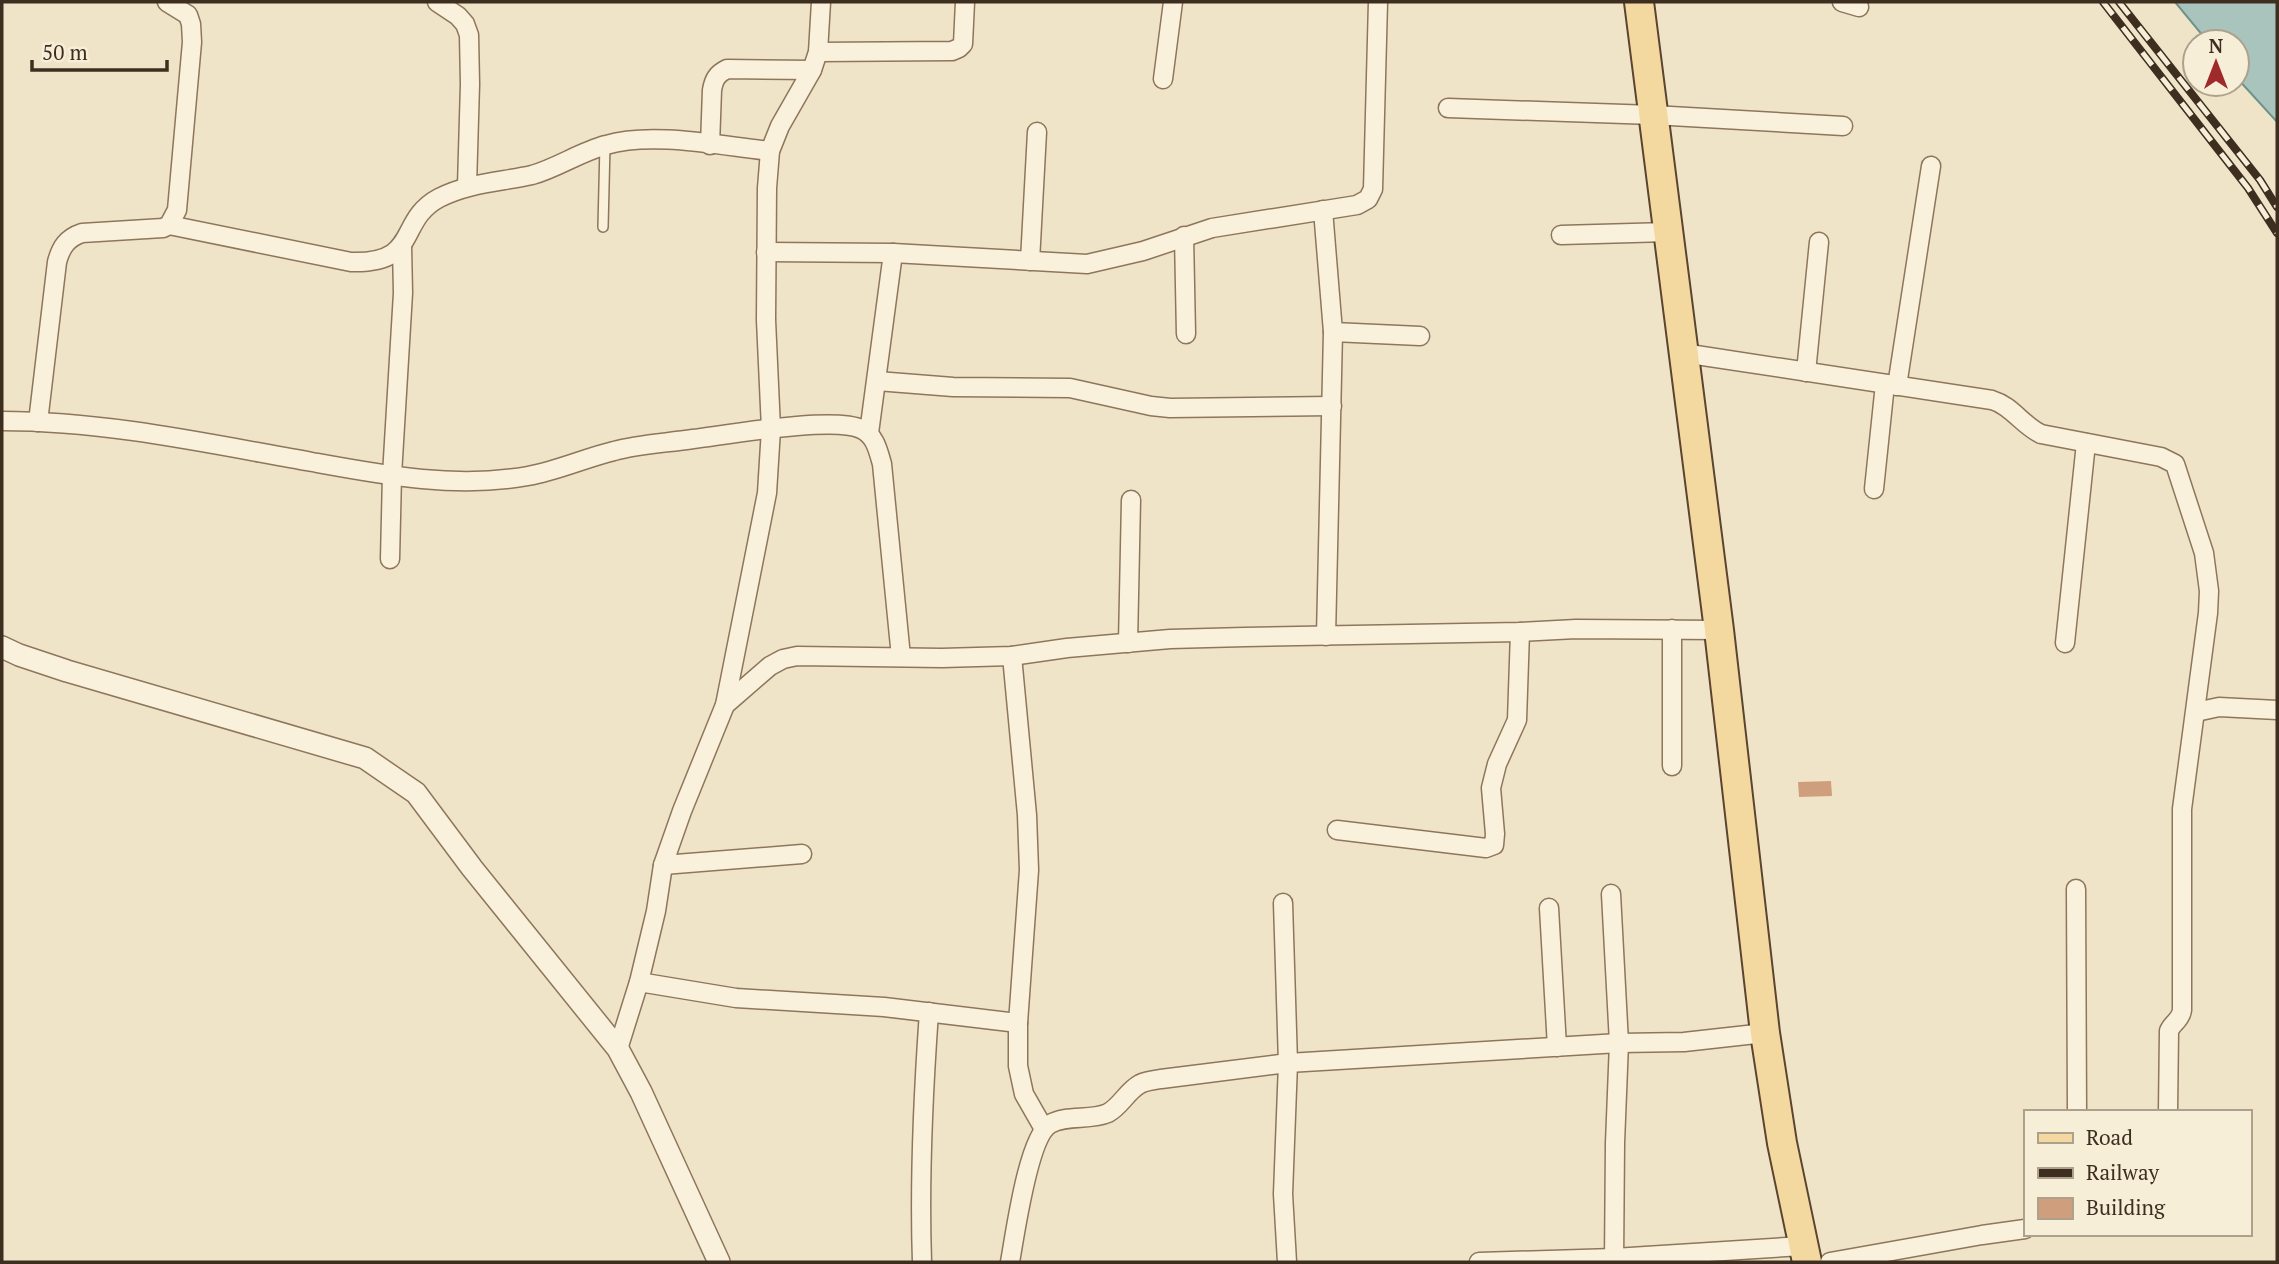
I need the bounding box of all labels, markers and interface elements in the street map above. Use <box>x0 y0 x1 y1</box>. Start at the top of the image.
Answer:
scale bar <box>32 28 166 72</box>
north arrow <box>2181 28 2251 98</box>
text: N <box>2209 33 2224 58</box>
text: 50 m <box>42 38 88 66</box>
legend <box>2024 1110 2251 1236</box>
text: Road <box>2086 1123 2133 1151</box>
text: Railway <box>2086 1158 2160 1186</box>
text: Building <box>2086 1193 2166 1221</box>

